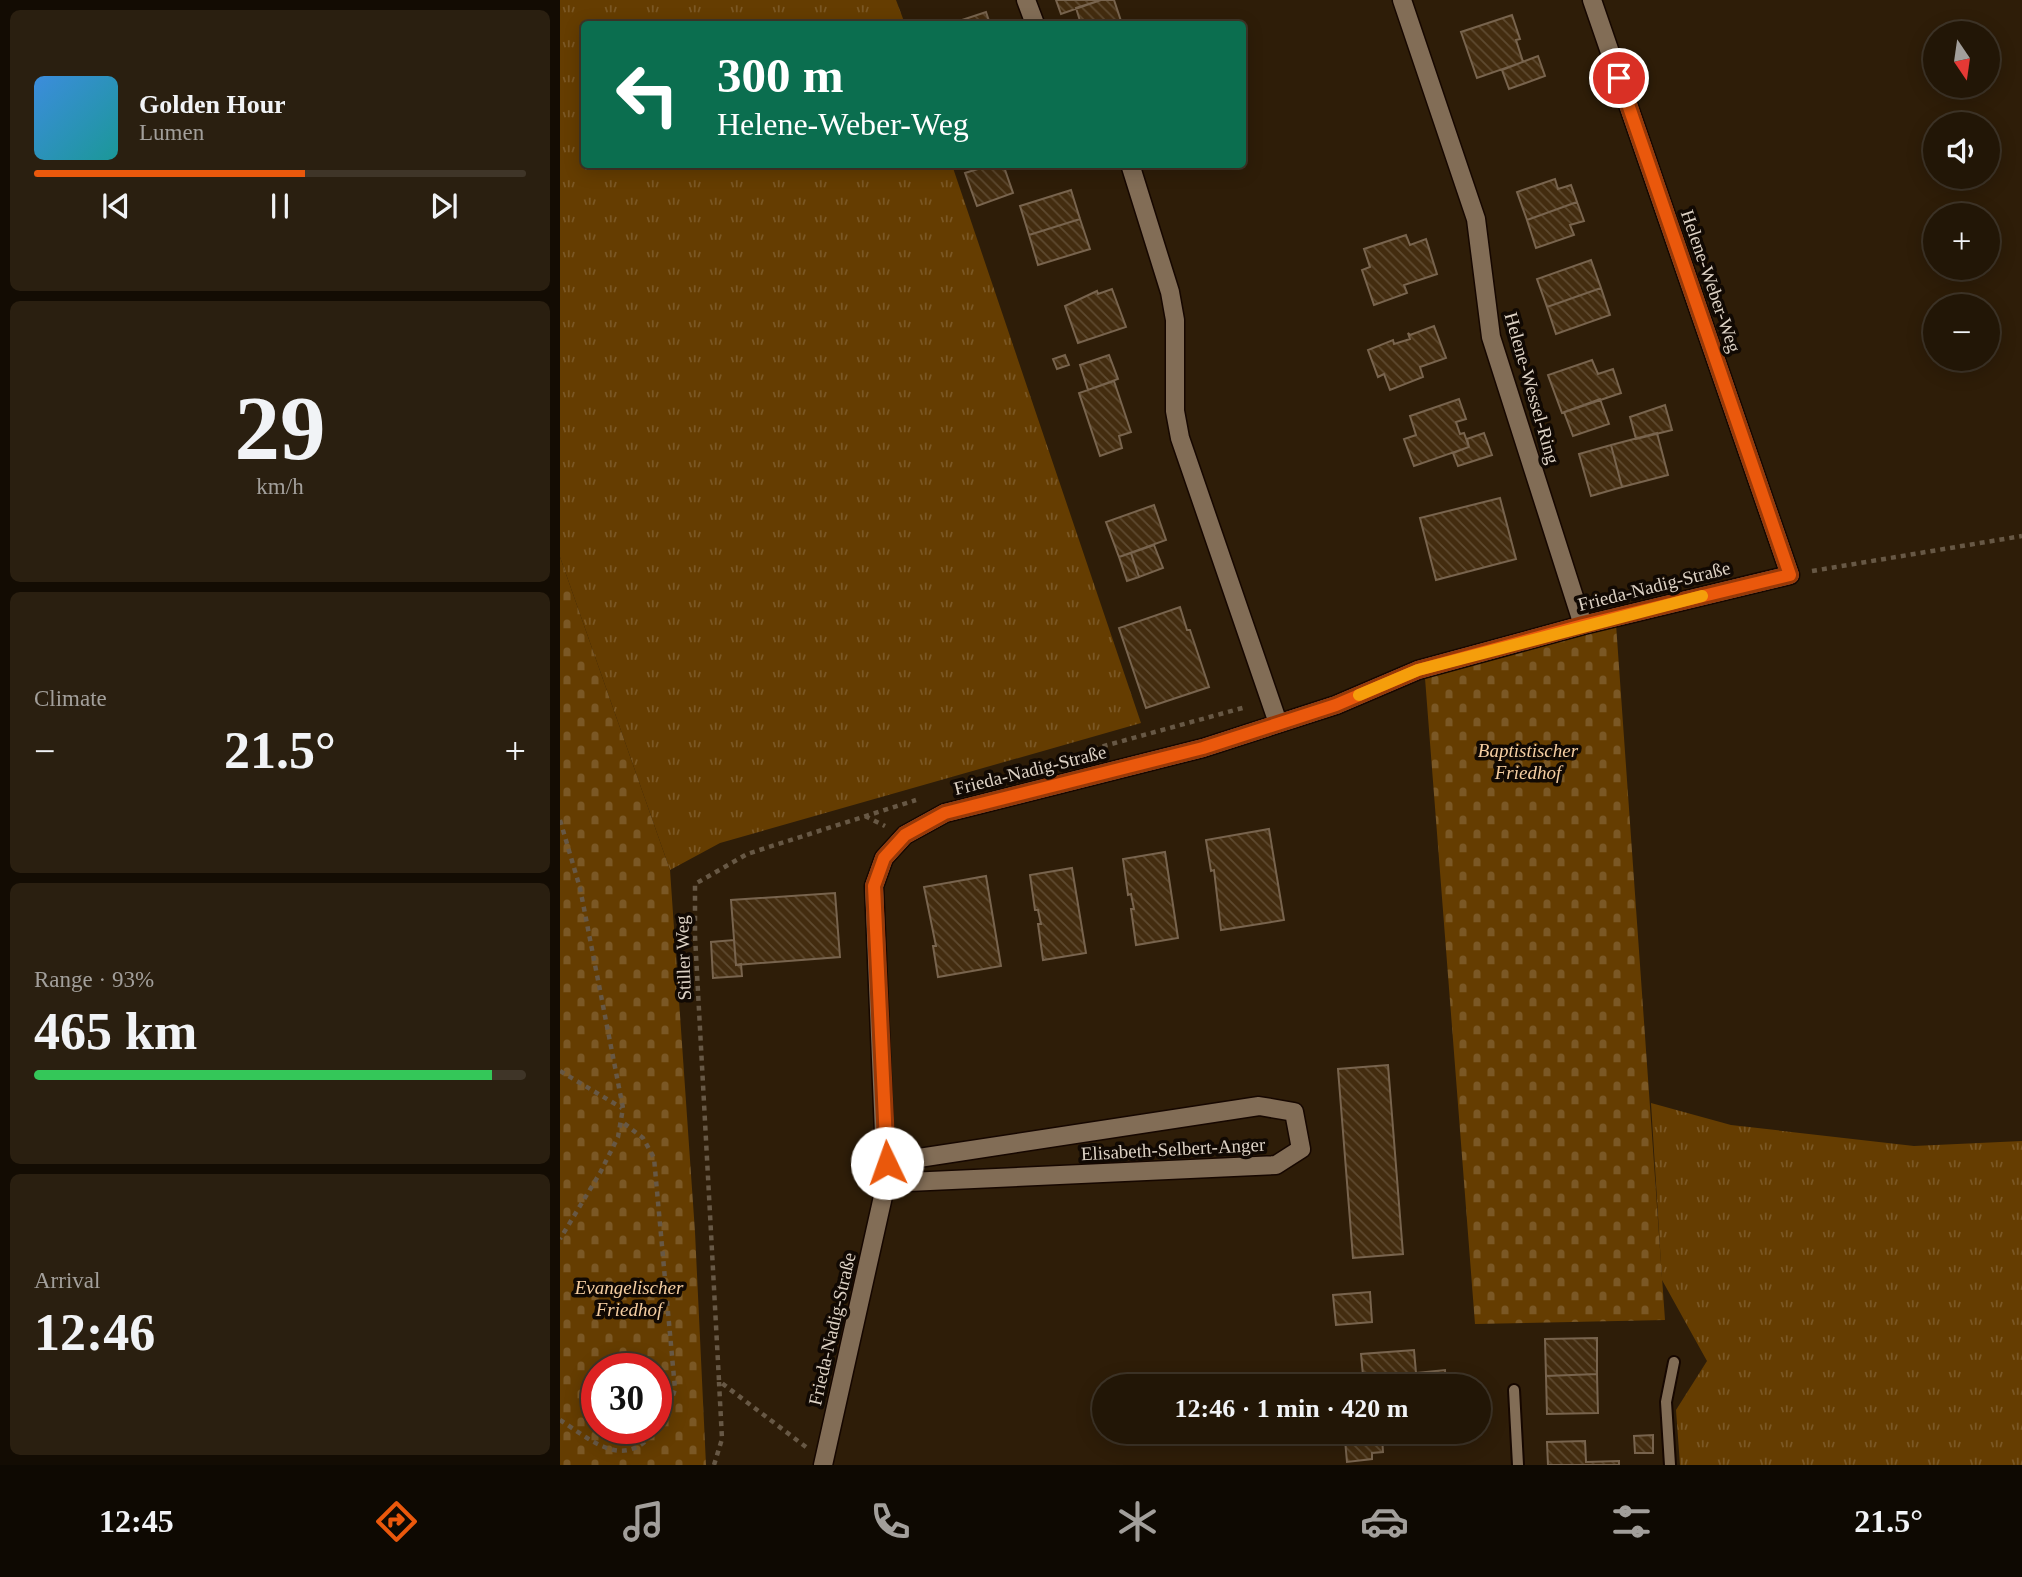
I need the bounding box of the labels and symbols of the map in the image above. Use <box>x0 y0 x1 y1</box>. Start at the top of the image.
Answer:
north arrow <box>1923 21 2000 98</box>
pin <box>1589 48 1649 108</box>
street label: Helene-Weber-Weg <box>1677 207 1745 356</box>
street label: Helene-Wessel-Ring <box>1500 310 1564 467</box>
street label: Frieda-Nadig-Straße <box>1576 557 1732 615</box>
park label: Baptistischer Friedhof <box>1478 740 1579 783</box>
street label: Frieda-Nadig-Straße <box>952 741 1108 799</box>
street label: Stiller Weg <box>671 915 695 1001</box>
position arrow <box>850 1126 924 1200</box>
street label: Elisabeth-Selbert-Anger <box>1080 1134 1266 1164</box>
street label: Frieda-Nadig-Straße <box>804 1251 860 1407</box>
park label: Evangelischer Friedhof <box>574 1277 684 1320</box>
speed limit sign: 30 <box>581 1353 672 1444</box>

